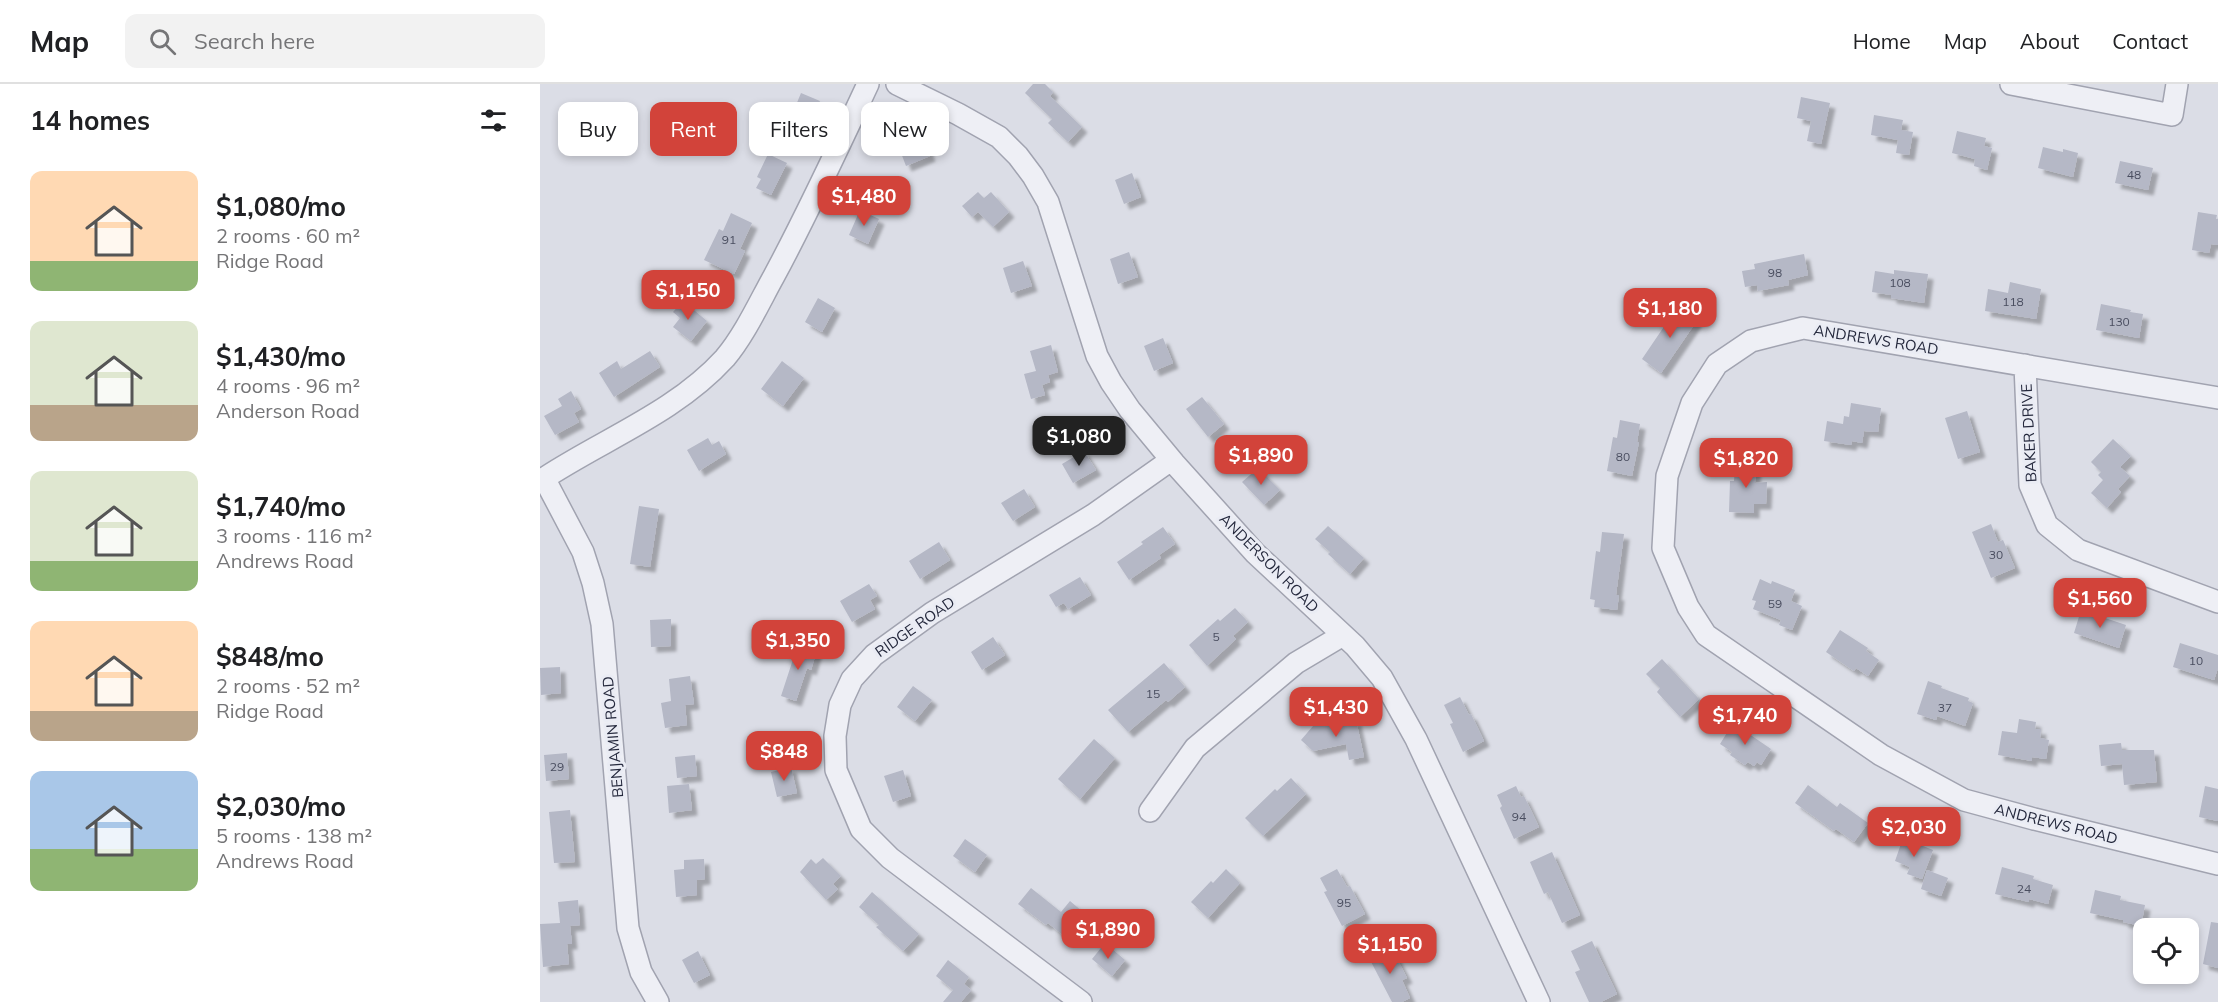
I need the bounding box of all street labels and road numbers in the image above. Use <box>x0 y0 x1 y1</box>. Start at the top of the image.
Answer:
street label: ANDREWS ROAD <box>1812 320 1940 359</box>
street label: BAKER DRIVE <box>2016 383 2041 483</box>
street label: ANDERSON ROAD <box>1216 509 1323 616</box>
street label: RIDGE ROAD <box>871 592 958 661</box>
street label: BENJAMIN ROAD <box>598 675 627 799</box>
street label: ANDREWS ROAD <box>1993 799 2120 848</box>

